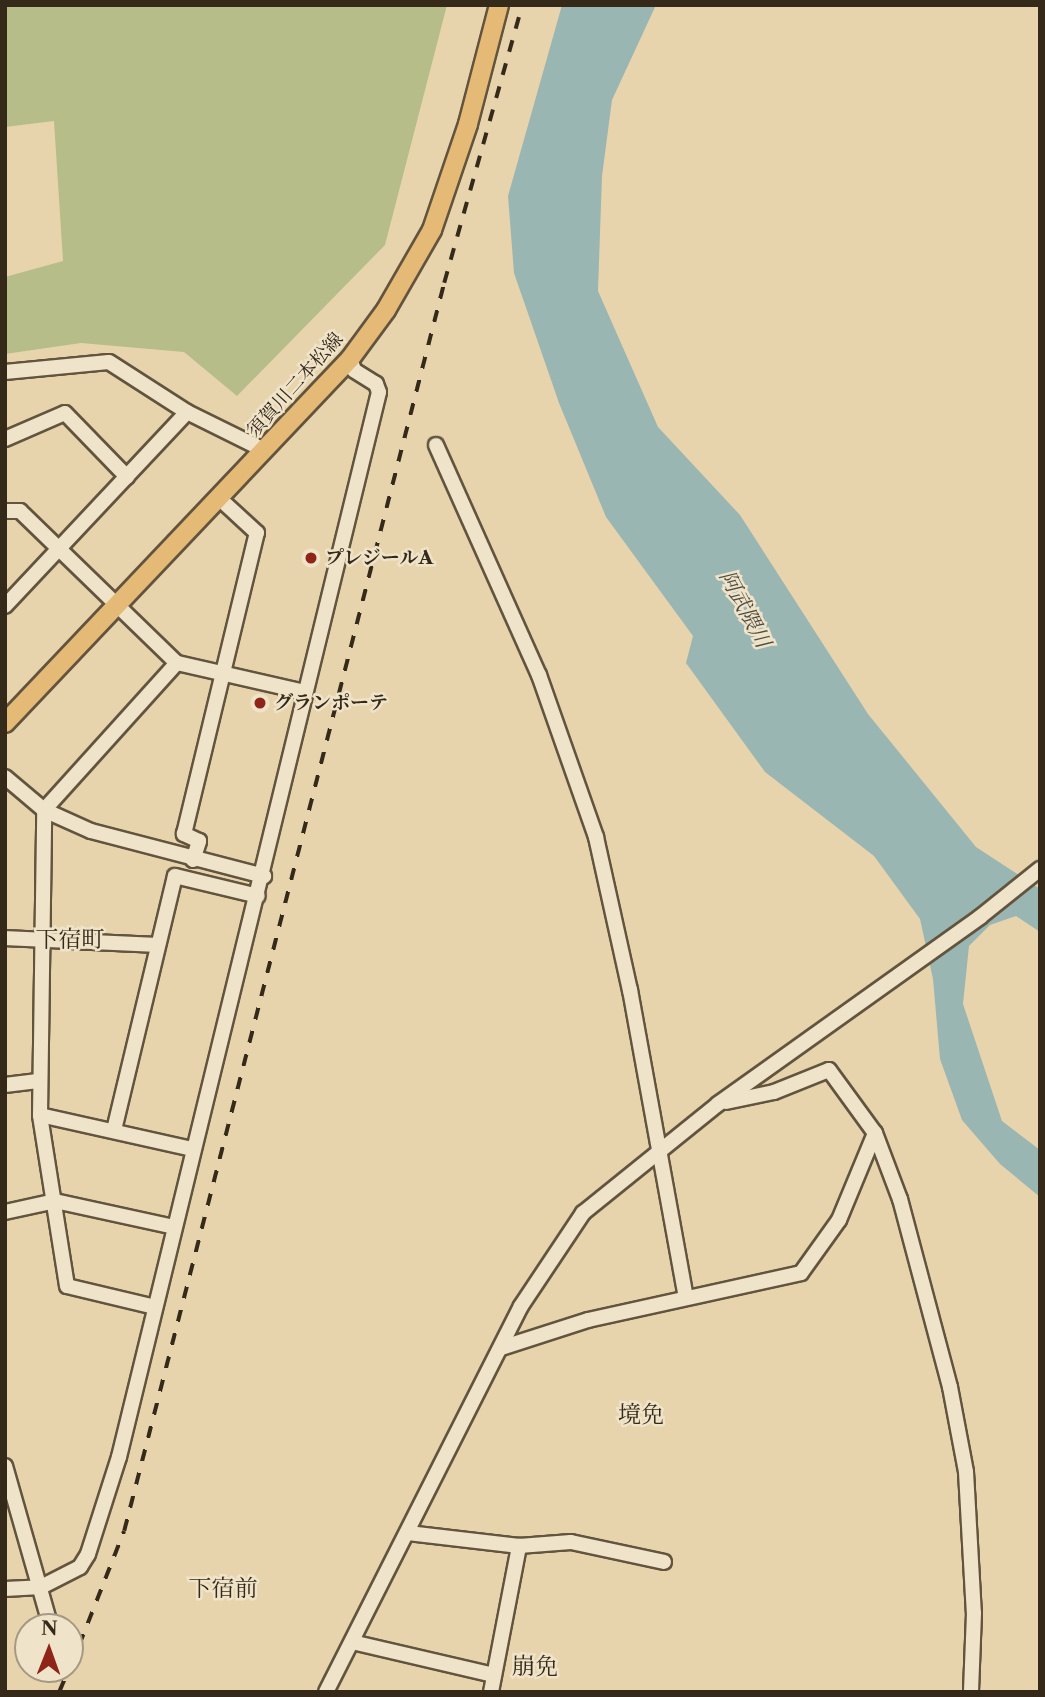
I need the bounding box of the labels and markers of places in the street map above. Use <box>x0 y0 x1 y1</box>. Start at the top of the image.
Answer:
place label: プレジールA <box>325 547 435 569</box>
marker: プレジールA <box>303 550 319 566</box>
place label: グランポーテ <box>274 692 388 714</box>
marker: グランポーテ <box>252 695 268 711</box>

